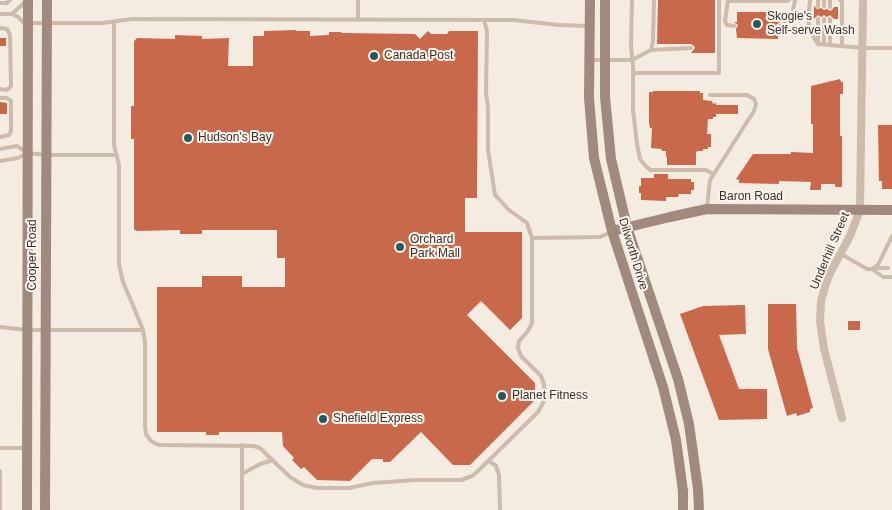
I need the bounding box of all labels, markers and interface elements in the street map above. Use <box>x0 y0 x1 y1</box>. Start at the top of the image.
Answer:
place label: Skogie's Self-serve Wash <box>767 10 855 38</box>
marker: Skogie's Self-serve Wash <box>751 18 763 30</box>
place label: Canada Post <box>384 49 453 63</box>
marker: Canada Post <box>368 50 380 62</box>
place label: Hudson's Bay <box>198 131 272 145</box>
marker: Hudson's Bay <box>182 132 194 144</box>
street label: Baron Road <box>719 190 783 204</box>
street label: Underhill Street <box>807 210 853 292</box>
street label: Dilworth Drive <box>615 216 651 292</box>
street label: Cooper Road <box>26 219 40 291</box>
place label: Orchard Park Mall <box>410 233 460 261</box>
marker: Orchard Park Mall <box>394 241 406 253</box>
place label: Planet Fitness <box>512 389 588 403</box>
marker: Planet Fitness <box>496 390 508 402</box>
place label: Shefield Express <box>333 412 423 426</box>
marker: Shefield Express <box>317 413 329 425</box>

